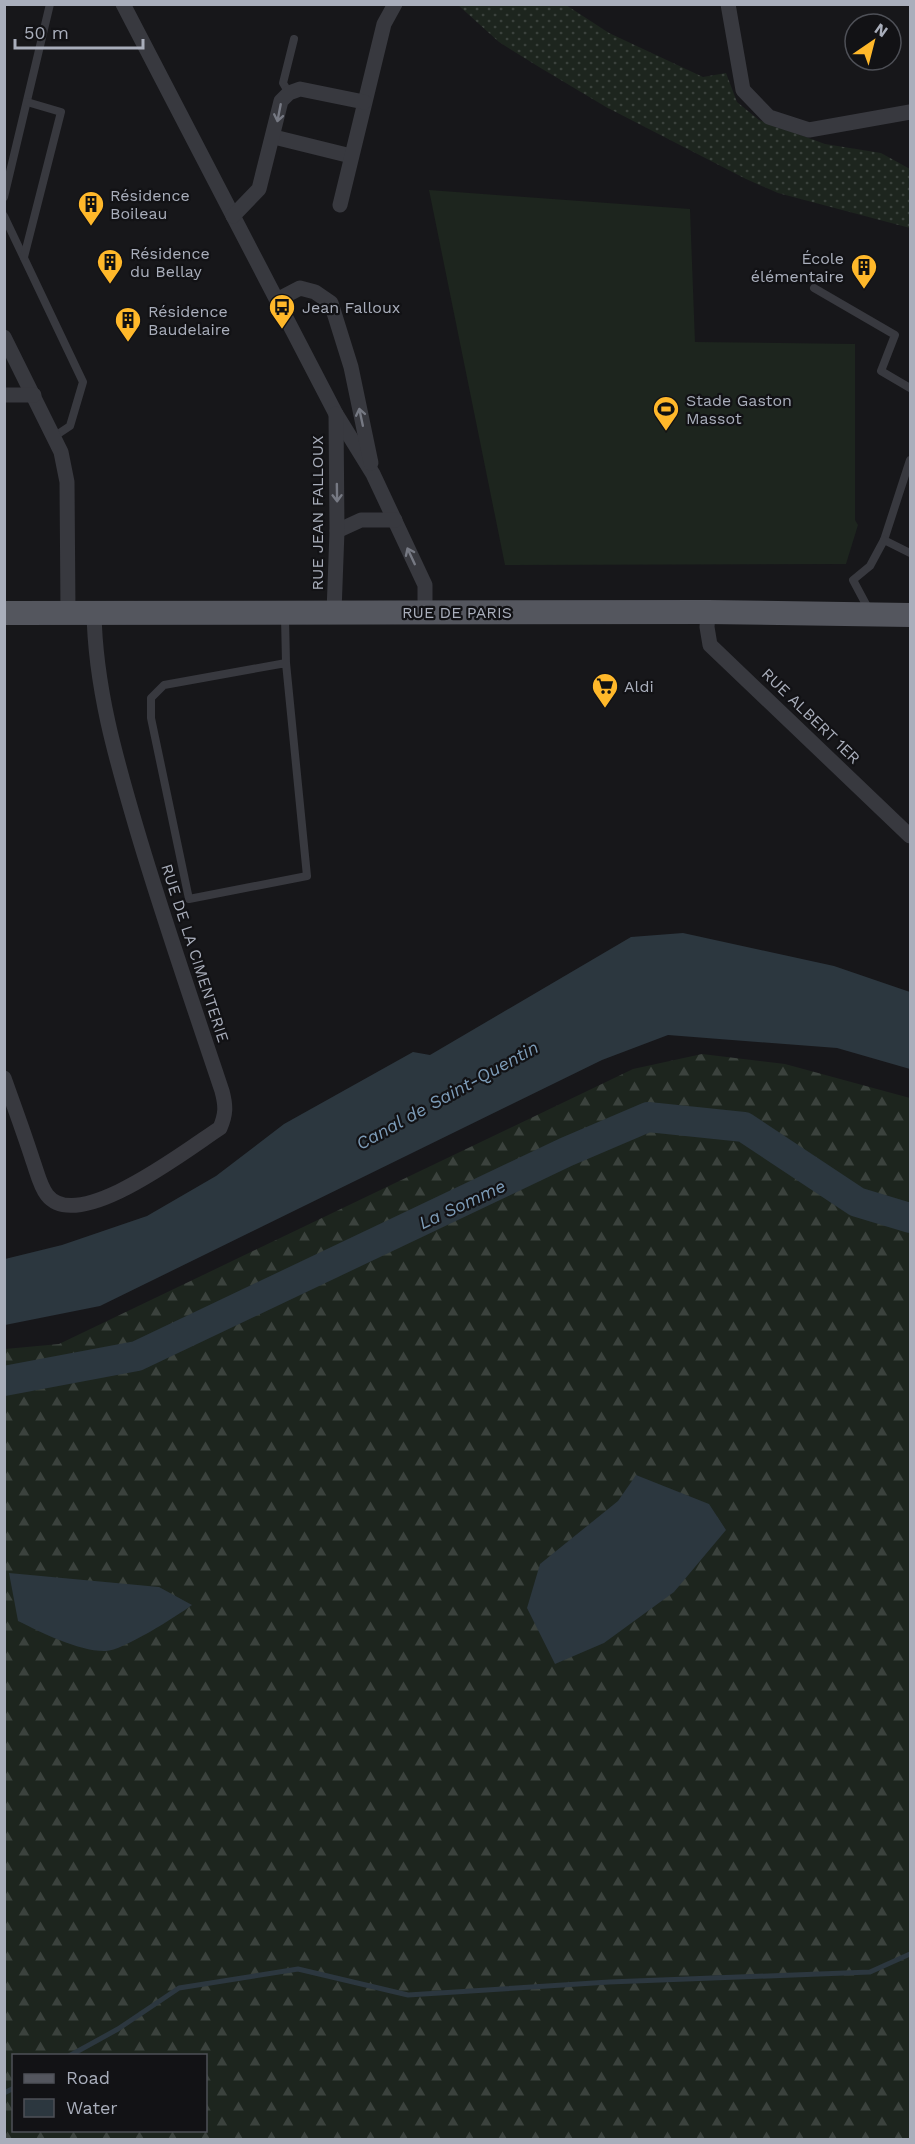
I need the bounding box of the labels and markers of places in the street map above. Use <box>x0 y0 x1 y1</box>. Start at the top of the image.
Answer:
place label: Résidence Boileau <box>110 186 190 223</box>
building icon: Résidence Boileau <box>76 189 106 227</box>
place label: Résidence du Bellay <box>130 244 210 281</box>
building icon: Résidence du Bellay <box>95 247 125 285</box>
place label: École élémentaire <box>751 249 844 286</box>
building icon: École élémentaire <box>849 252 879 290</box>
bus stop icon: Jean Falloux <box>267 292 297 330</box>
place label: Jean Falloux <box>302 298 400 317</box>
place label: Résidence Baudelaire <box>148 302 230 339</box>
building icon: Résidence Baudelaire <box>113 305 143 343</box>
place label: Stade Gaston Massot <box>686 391 792 428</box>
sports icon: Stade Gaston Massot <box>651 394 681 432</box>
supermarket icon: Aldi <box>590 671 620 709</box>
place label: Aldi <box>624 677 654 696</box>

